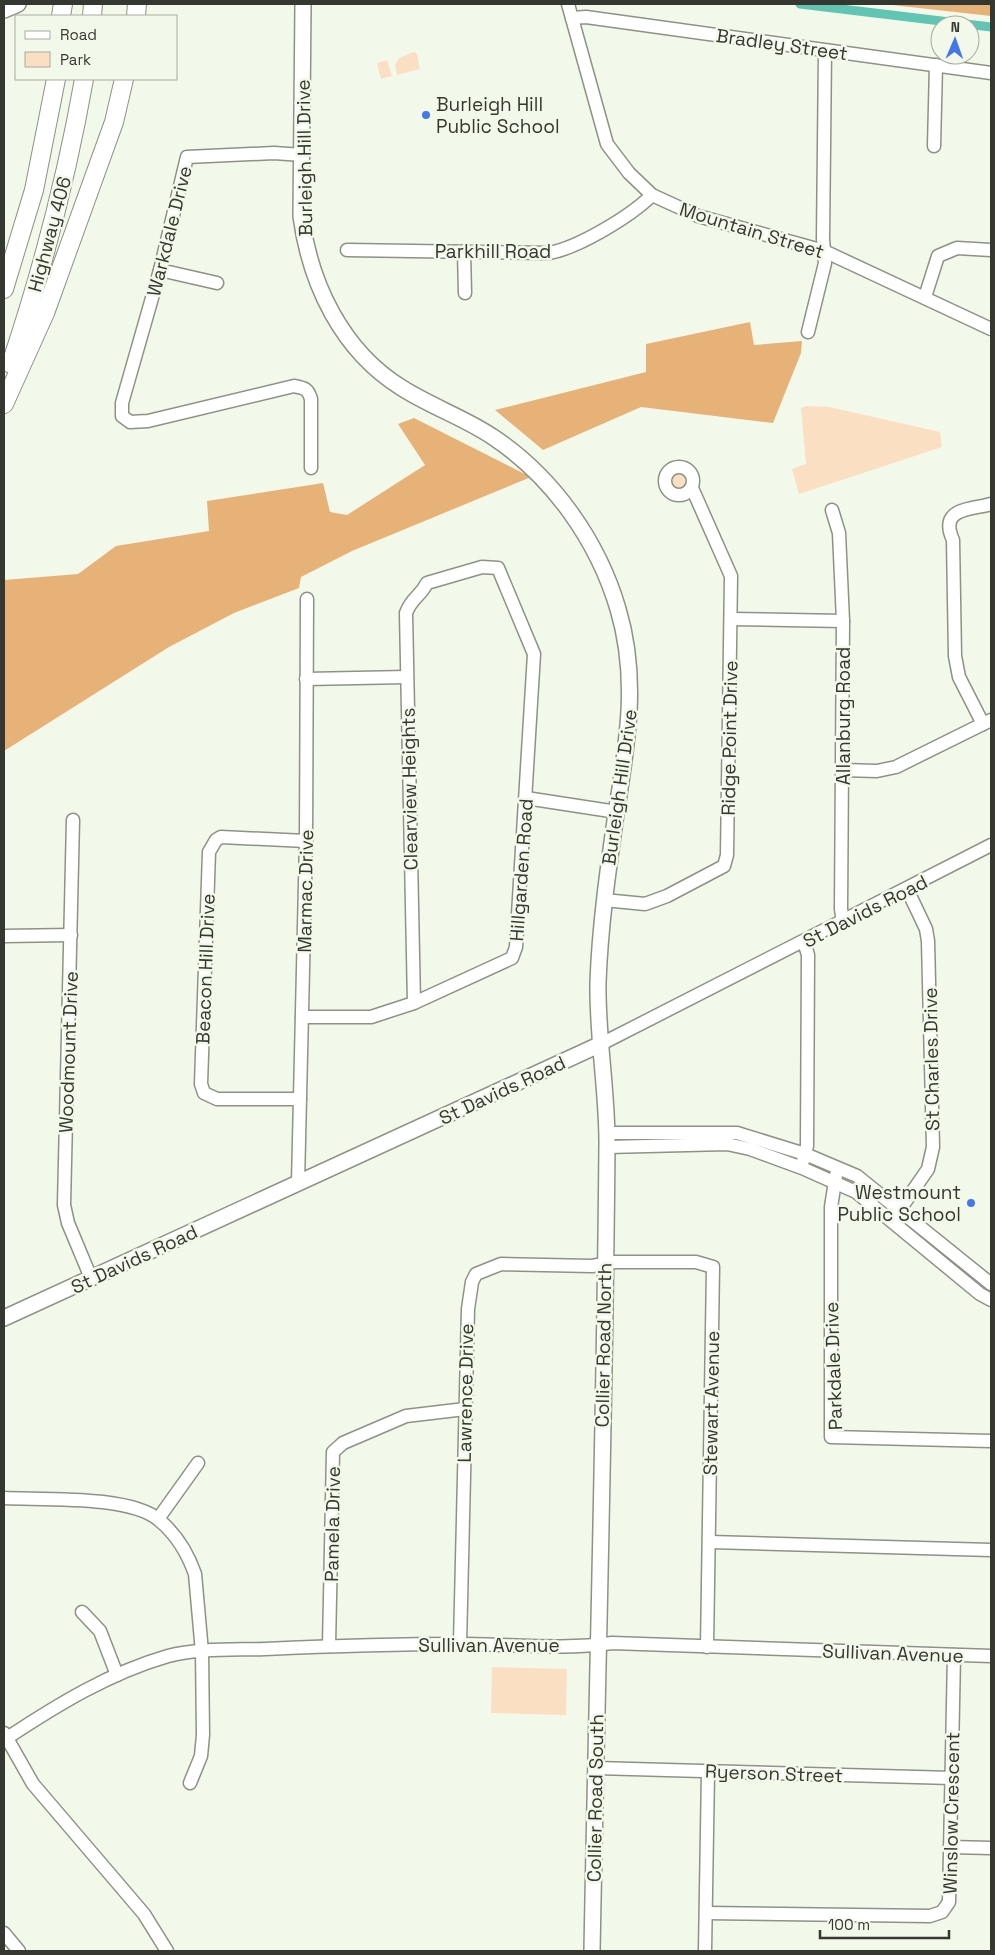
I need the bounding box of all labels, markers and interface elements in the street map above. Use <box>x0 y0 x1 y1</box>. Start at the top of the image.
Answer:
legend <box>15 15 178 80</box>
north arrow <box>930 15 980 65</box>
text: N <box>950 18 960 36</box>
street label: Bradley Street <box>714 23 849 66</box>
text: Road <box>60 25 97 44</box>
text: Park <box>60 50 91 69</box>
street label: Burleigh Hill Drive <box>291 79 318 237</box>
place label: Burleigh Hill Public School <box>436 92 560 139</box>
marker: Burleigh Hill Public School <box>420 109 432 121</box>
street label: Warkdale Drive <box>141 163 198 299</box>
street label: Highway 406 <box>22 174 77 295</box>
street label: Mountain Street <box>676 197 827 264</box>
street label: Parkhill Road <box>435 239 551 264</box>
street label: Allanburg Road <box>831 647 856 785</box>
street label: Ridge Point Drive <box>716 660 743 816</box>
street label: Clearview Heights <box>396 707 423 871</box>
street label: Burleigh Hill Drive <box>596 707 643 867</box>
street label: Hillgarden Road <box>504 798 539 942</box>
street label: Marmac Drive <box>292 829 319 953</box>
street label: St Davids Road <box>799 869 932 954</box>
street label: Beacon Hill Drive <box>190 893 221 1045</box>
street label: Woodmount Drive <box>53 970 84 1134</box>
street label: St Charles Drive <box>918 987 945 1131</box>
street label: St Davids Road <box>435 1050 570 1131</box>
place label: Westmount Public School <box>837 1180 961 1227</box>
marker: Westmount Public School <box>965 1197 977 1209</box>
street label: St Davids Road <box>67 1219 202 1300</box>
street label: Collier Road North <box>590 1262 617 1428</box>
street label: Parkdale Drive <box>819 1301 848 1431</box>
street label: Lawrence Drive <box>452 1323 479 1463</box>
street label: Stewart Avenue <box>698 1330 725 1476</box>
street label: Pamela Drive <box>319 1466 346 1582</box>
street label: Sullivan Avenue <box>418 1633 560 1658</box>
street label: Sullivan Avenue <box>822 1639 964 1668</box>
street label: Collier Road South <box>582 1714 609 1882</box>
street label: Winslow Crescent <box>938 1732 965 1894</box>
street label: Ryerson Street <box>704 1759 843 1788</box>
scale bar <box>820 1908 949 1940</box>
text: 100 m <box>828 1915 870 1934</box>

